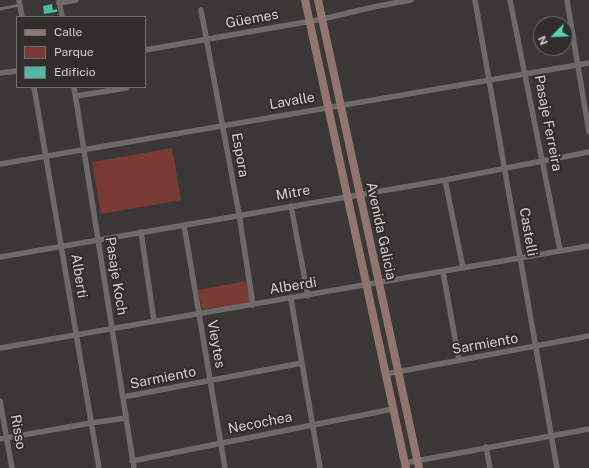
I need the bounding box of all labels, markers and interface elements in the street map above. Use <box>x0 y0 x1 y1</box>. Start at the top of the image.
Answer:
street label: Güemes <box>224 6 280 32</box>
legend <box>16 16 146 88</box>
north arrow <box>533 16 573 56</box>
text: Calle <box>54 25 82 39</box>
text: N <box>536 34 550 47</box>
text: Parque <box>54 45 94 59</box>
text: Edificio <box>54 65 96 79</box>
street label: Pasaje Ferreira <box>530 73 566 173</box>
street label: Lavalle <box>268 89 316 113</box>
street label: Espora <box>228 131 252 179</box>
street label: Avenida Galicia <box>362 181 400 281</box>
street label: Mitre <box>275 182 311 204</box>
street label: Castelli <box>515 206 541 258</box>
street label: Pasaje Koch <box>102 236 130 316</box>
street label: Alberti <box>67 253 91 299</box>
street label: Alberdi <box>268 274 318 298</box>
street label: Vieytes <box>204 319 228 369</box>
street label: Sarmiento <box>451 330 519 358</box>
street label: Sarmiento <box>129 363 197 393</box>
street label: Necochea <box>226 409 294 437</box>
street label: Risso <box>7 413 29 451</box>

